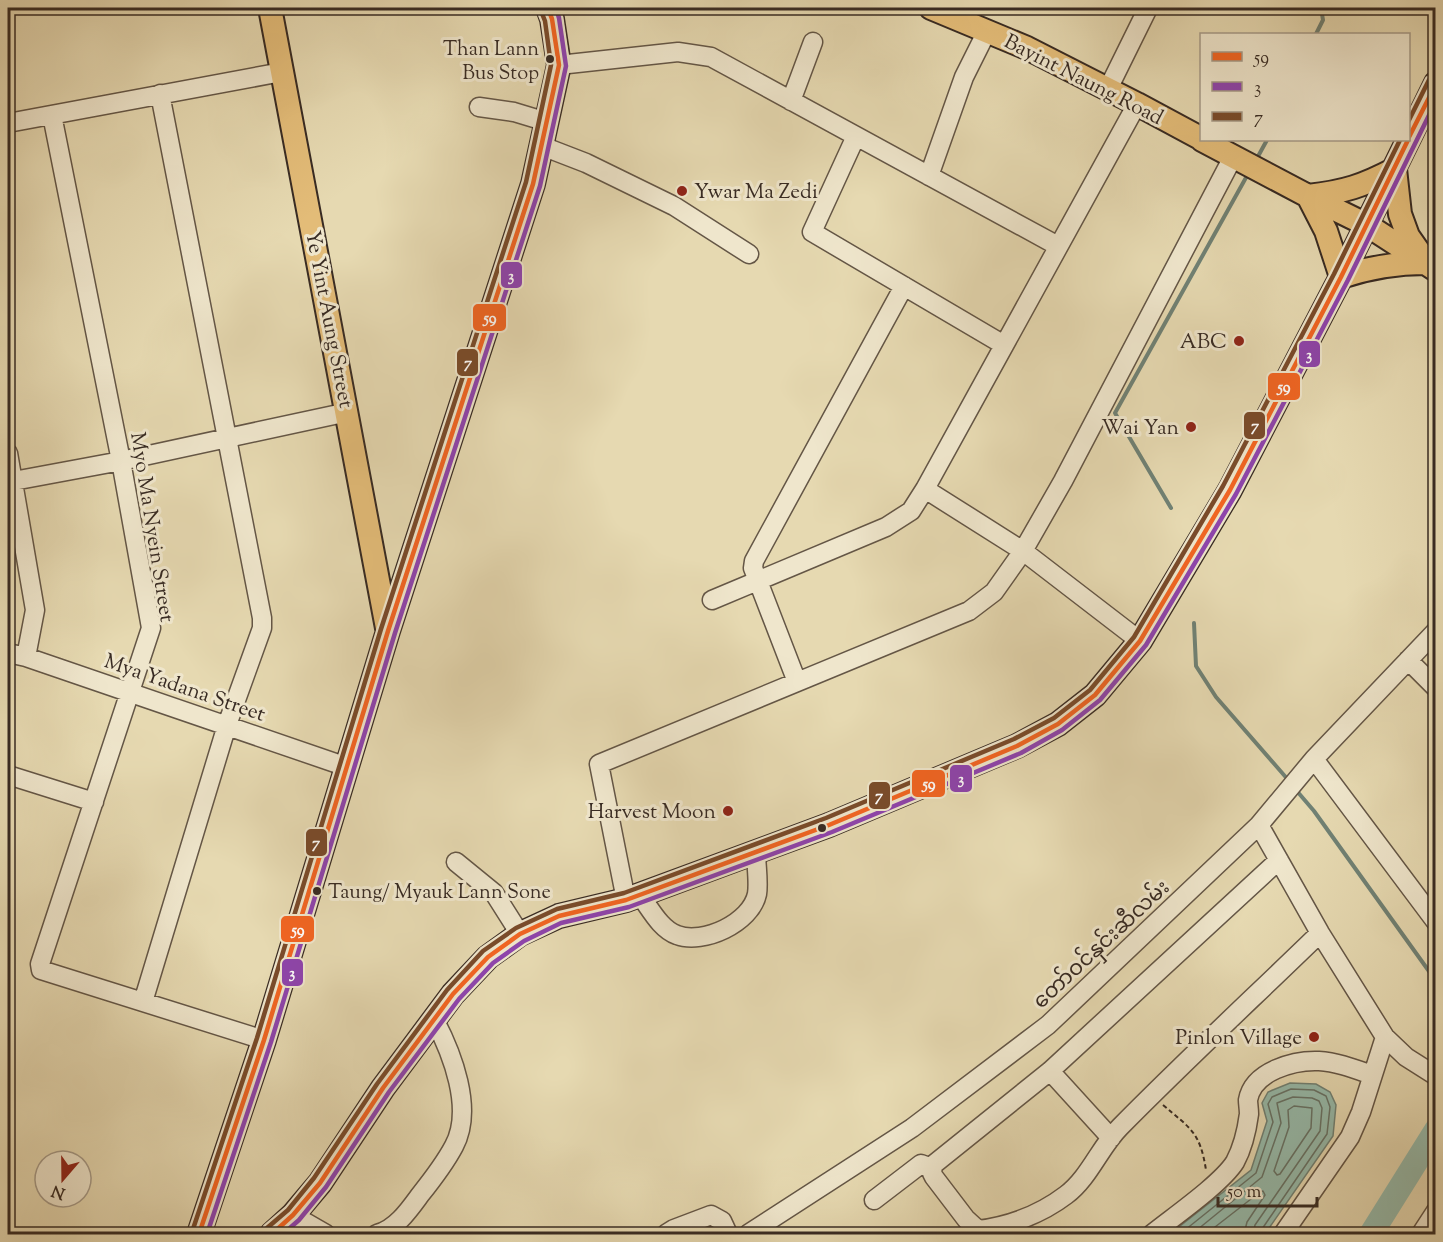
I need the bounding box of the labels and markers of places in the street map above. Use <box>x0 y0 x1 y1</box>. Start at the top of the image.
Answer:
place label: Than Lann Bus Stop <box>443 36 539 89</box>
marker: Than Lann Bus Stop <box>544 53 556 65</box>
place label: Ywar Ma Zedi <box>694 178 818 208</box>
marker: Ywar Ma Zedi <box>675 184 689 198</box>
place label: ABC <box>1180 328 1227 358</box>
marker: ABC <box>1232 334 1246 348</box>
place label: Wai Yan <box>1101 414 1179 444</box>
marker: Wai Yan <box>1184 420 1198 434</box>
place label: Harvest Moon <box>588 798 716 828</box>
marker: Harvest Moon <box>721 804 735 818</box>
unlabelled marker <box>816 822 828 834</box>
place label: Taung/ Myauk Lann Sone <box>328 879 551 908</box>
marker: Taung/ Myauk Lann Sone <box>311 885 323 897</box>
place label: Pinlon Village <box>1175 1024 1302 1054</box>
marker: Pinlon Village <box>1307 1030 1321 1044</box>

